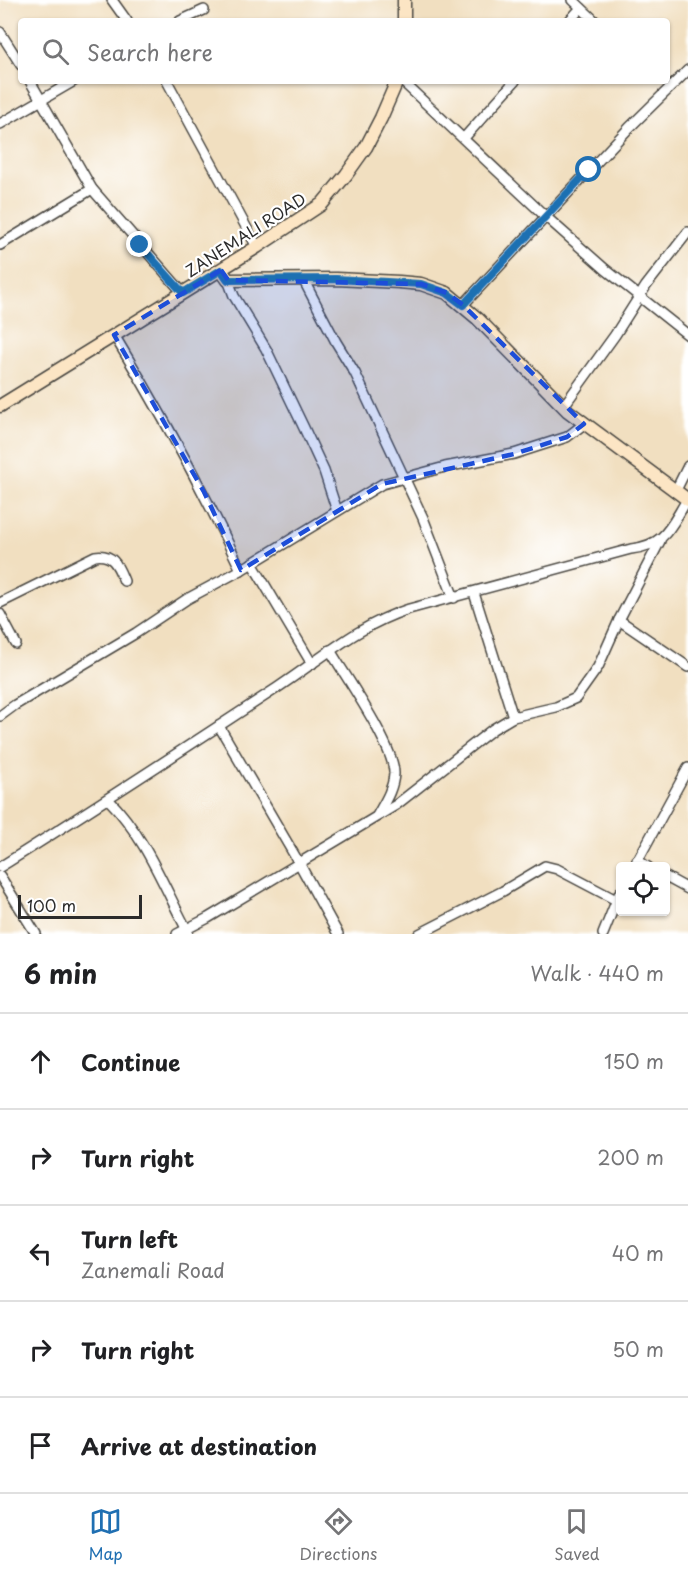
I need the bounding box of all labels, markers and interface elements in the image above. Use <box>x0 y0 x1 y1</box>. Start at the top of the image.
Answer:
search box <box>18 18 670 84</box>
icon: search <box>39 35 72 68</box>
text: Search here <box>87 35 213 68</box>
route start <box>575 156 601 182</box>
street label: ZANEMALI ROAD <box>180 186 310 282</box>
route end <box>126 231 152 257</box>
map controls <box>616 862 670 916</box>
button: locate <box>616 862 670 916</box>
scale bar <box>18 892 142 920</box>
text: 100 m <box>27 893 76 917</box>
text: 6 min <box>24 954 97 993</box>
text: Walk · 440 m <box>531 958 664 988</box>
icon: ahead <box>24 1045 57 1078</box>
text: Continue <box>81 1045 180 1078</box>
text: 150 m <box>604 1046 664 1076</box>
icon: right <box>24 1141 57 1174</box>
text: Turn right <box>81 1141 194 1174</box>
text: 200 m <box>597 1142 664 1172</box>
text: Turn left <box>81 1222 178 1255</box>
icon: left <box>24 1237 57 1270</box>
text: 40 m <box>612 1238 664 1268</box>
text: Zanemali Road <box>81 1255 225 1285</box>
icon: right <box>24 1333 57 1366</box>
text: Turn right <box>81 1333 194 1366</box>
text: 50 m <box>612 1334 664 1364</box>
icon: arrive <box>24 1429 57 1462</box>
text: Arrive at destination <box>81 1429 317 1462</box>
tab: Map <box>88 1505 123 1565</box>
tab: Directions <box>299 1505 377 1565</box>
tab: Saved <box>554 1505 600 1565</box>

